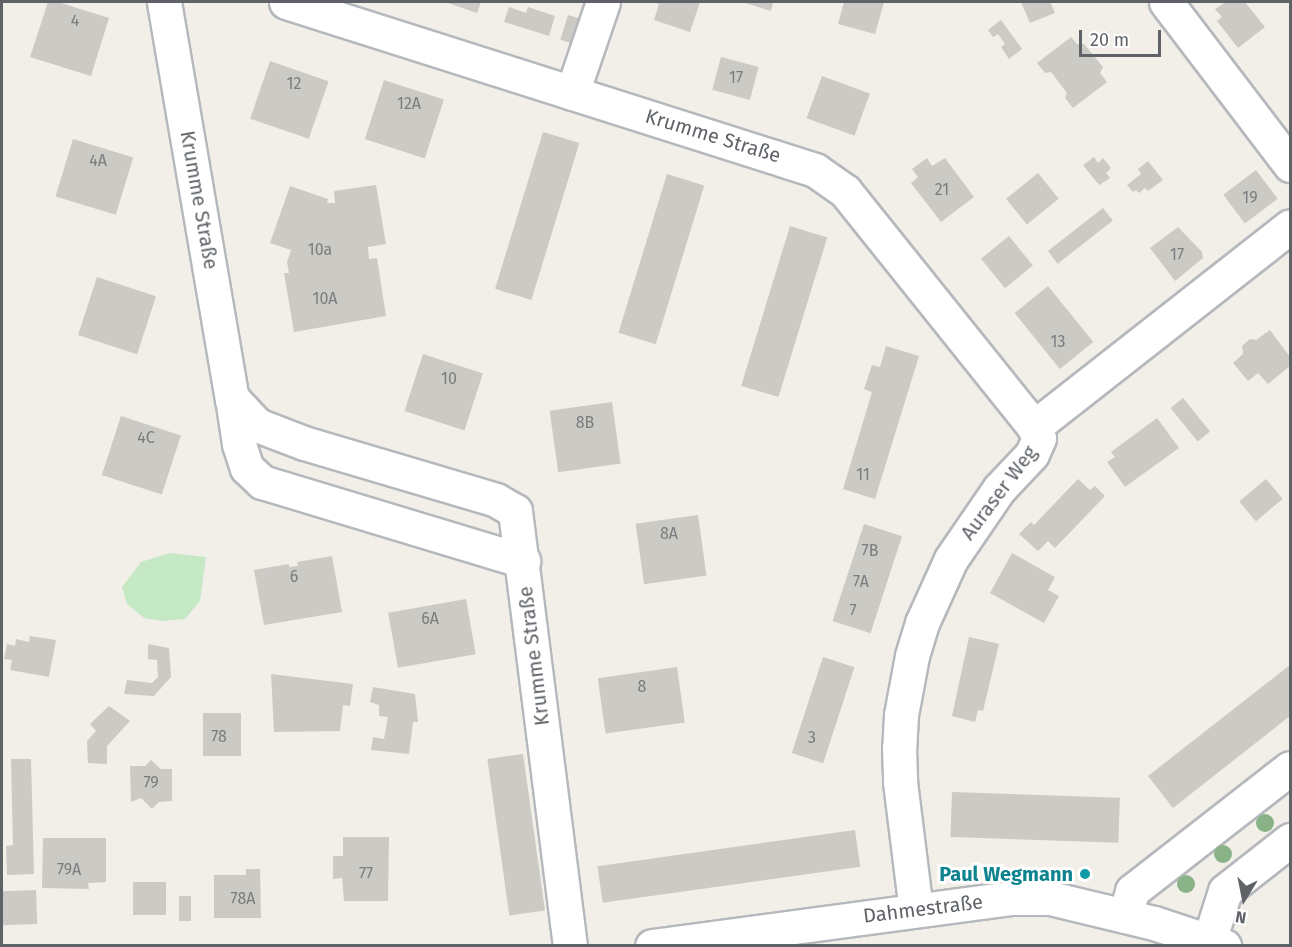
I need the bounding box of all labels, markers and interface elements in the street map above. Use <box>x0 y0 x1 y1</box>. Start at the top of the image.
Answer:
house number: 4 <box>71 11 79 31</box>
scale bar <box>1082 18 1164 56</box>
text: 20 m <box>1090 29 1129 51</box>
house number: 17 <box>729 68 743 88</box>
house number: 12 <box>287 74 301 94</box>
house number: 12A <box>397 94 421 114</box>
street label: Krumme Straße <box>642 104 784 168</box>
street label: Krumme Straße <box>175 129 223 271</box>
house number: 4A <box>89 151 107 171</box>
house number: 21 <box>935 180 949 200</box>
house number: 19 <box>1242 188 1258 208</box>
house number: 10a <box>308 240 332 260</box>
house number: 17 <box>1170 245 1184 265</box>
house number: 10A <box>312 289 338 309</box>
house number: 13 <box>1051 332 1065 352</box>
house number: 10 <box>441 369 457 389</box>
house number: 8B <box>576 413 594 433</box>
house number: 4C <box>137 428 155 448</box>
street label: Auraser Weg <box>956 441 1042 545</box>
house number: 11 <box>856 465 870 485</box>
house number: 8A <box>660 524 678 544</box>
house number: 7B <box>862 541 878 561</box>
house number: 6 <box>290 567 298 587</box>
house number: 7A <box>853 572 869 592</box>
street label: Krumme Straße <box>514 585 554 727</box>
house number: 7 <box>849 601 857 621</box>
house number: 6A <box>421 609 439 629</box>
house number: 8 <box>638 677 646 697</box>
house number: 78 <box>211 727 227 747</box>
house number: 3 <box>808 728 816 748</box>
house number: 79 <box>143 773 159 793</box>
house number: 79A <box>57 860 81 880</box>
place label: Paul Wegmann <box>939 862 1073 886</box>
house number: 77 <box>359 864 373 884</box>
marker: Paul Wegmann <box>1078 867 1092 881</box>
north arrow <box>1214 869 1274 929</box>
house number: 78A <box>231 889 255 909</box>
street label: Dahmestraße <box>862 890 984 928</box>
text: N <box>1234 907 1248 927</box>

